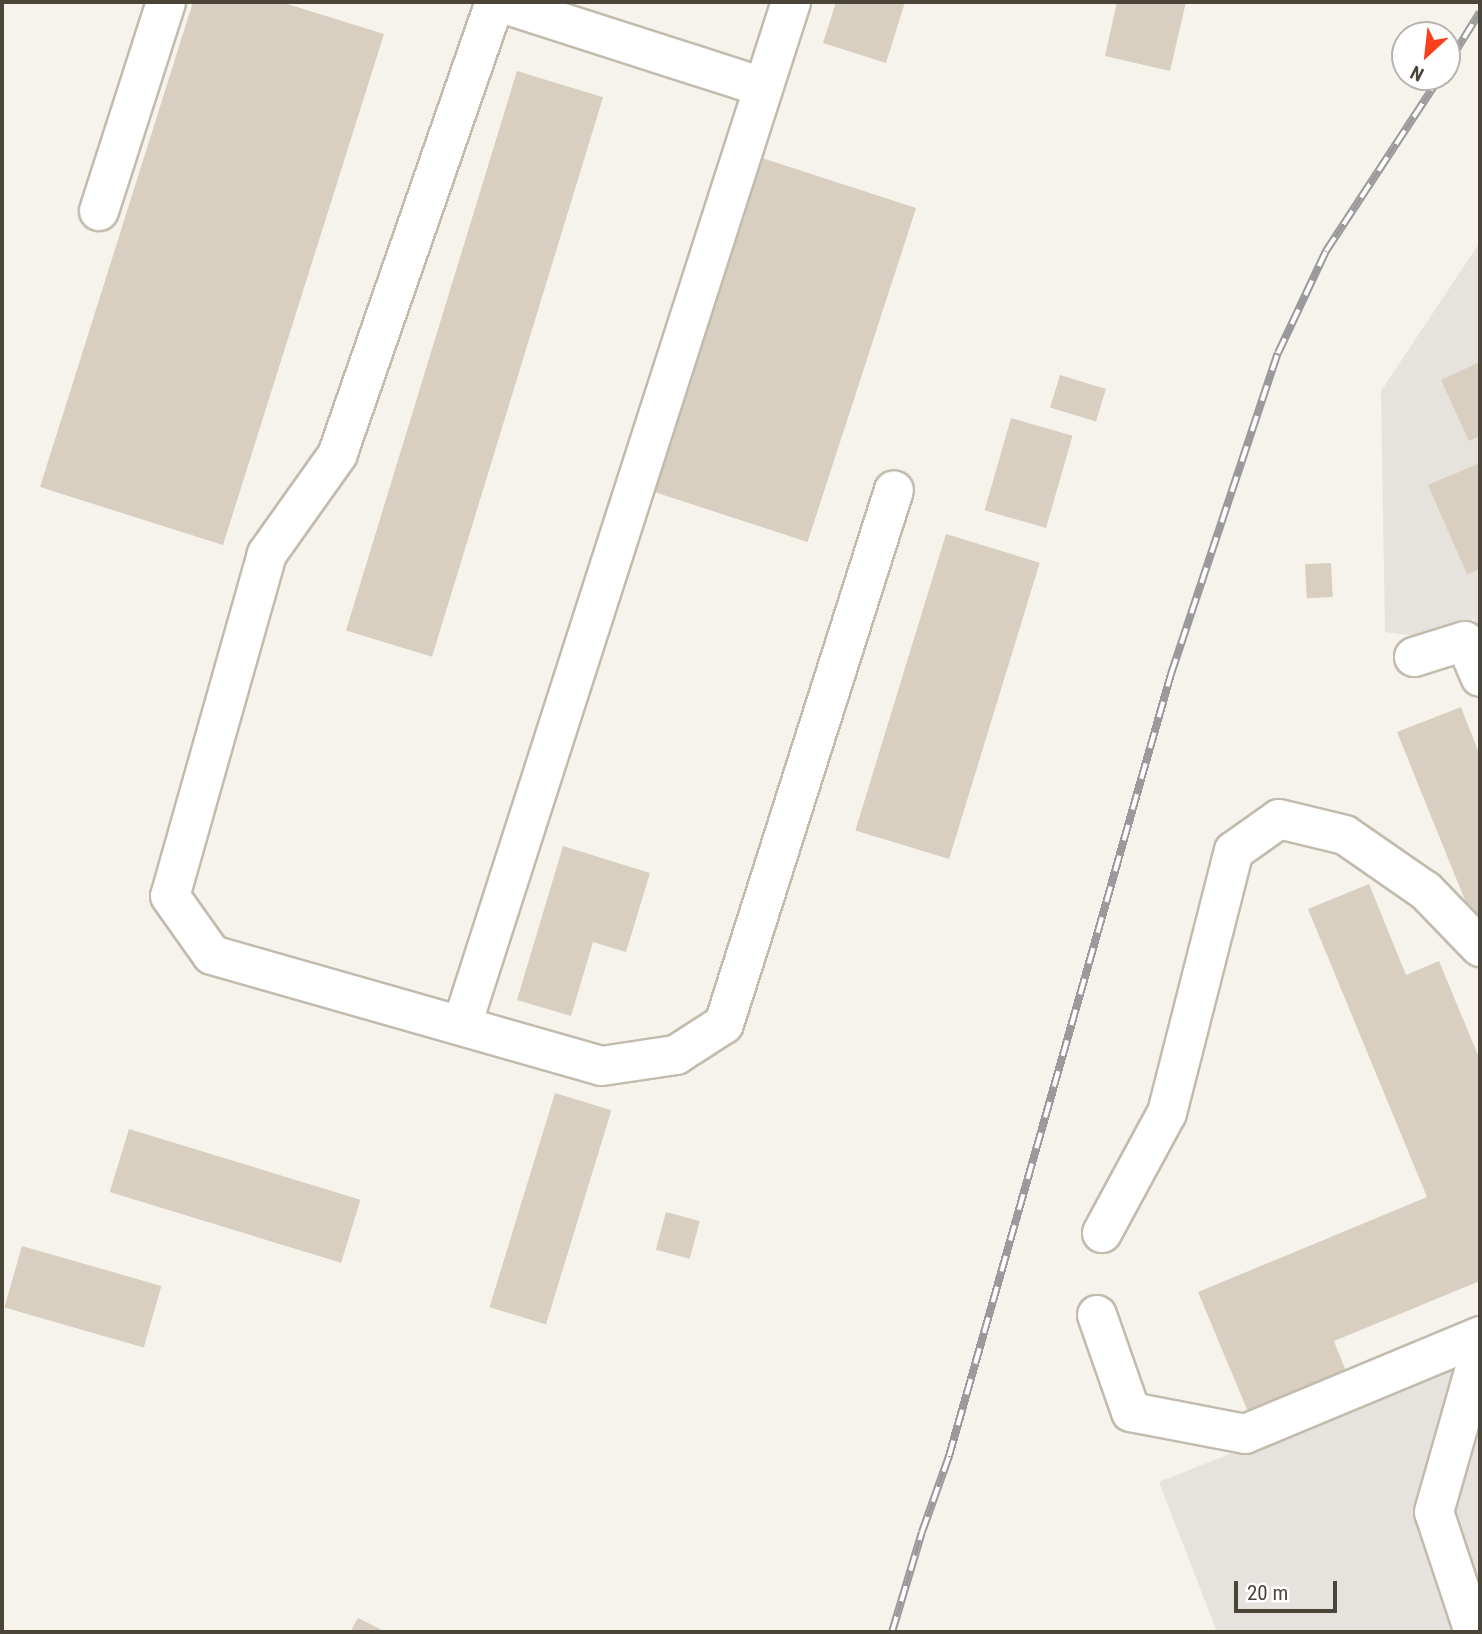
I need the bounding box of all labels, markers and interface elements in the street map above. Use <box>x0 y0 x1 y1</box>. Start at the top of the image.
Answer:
north arrow <box>1391 21 1461 91</box>
text: N <box>1407 60 1428 86</box>
scale bar <box>1237 1568 1340 1612</box>
text: 20 m <box>1247 1581 1288 1605</box>

